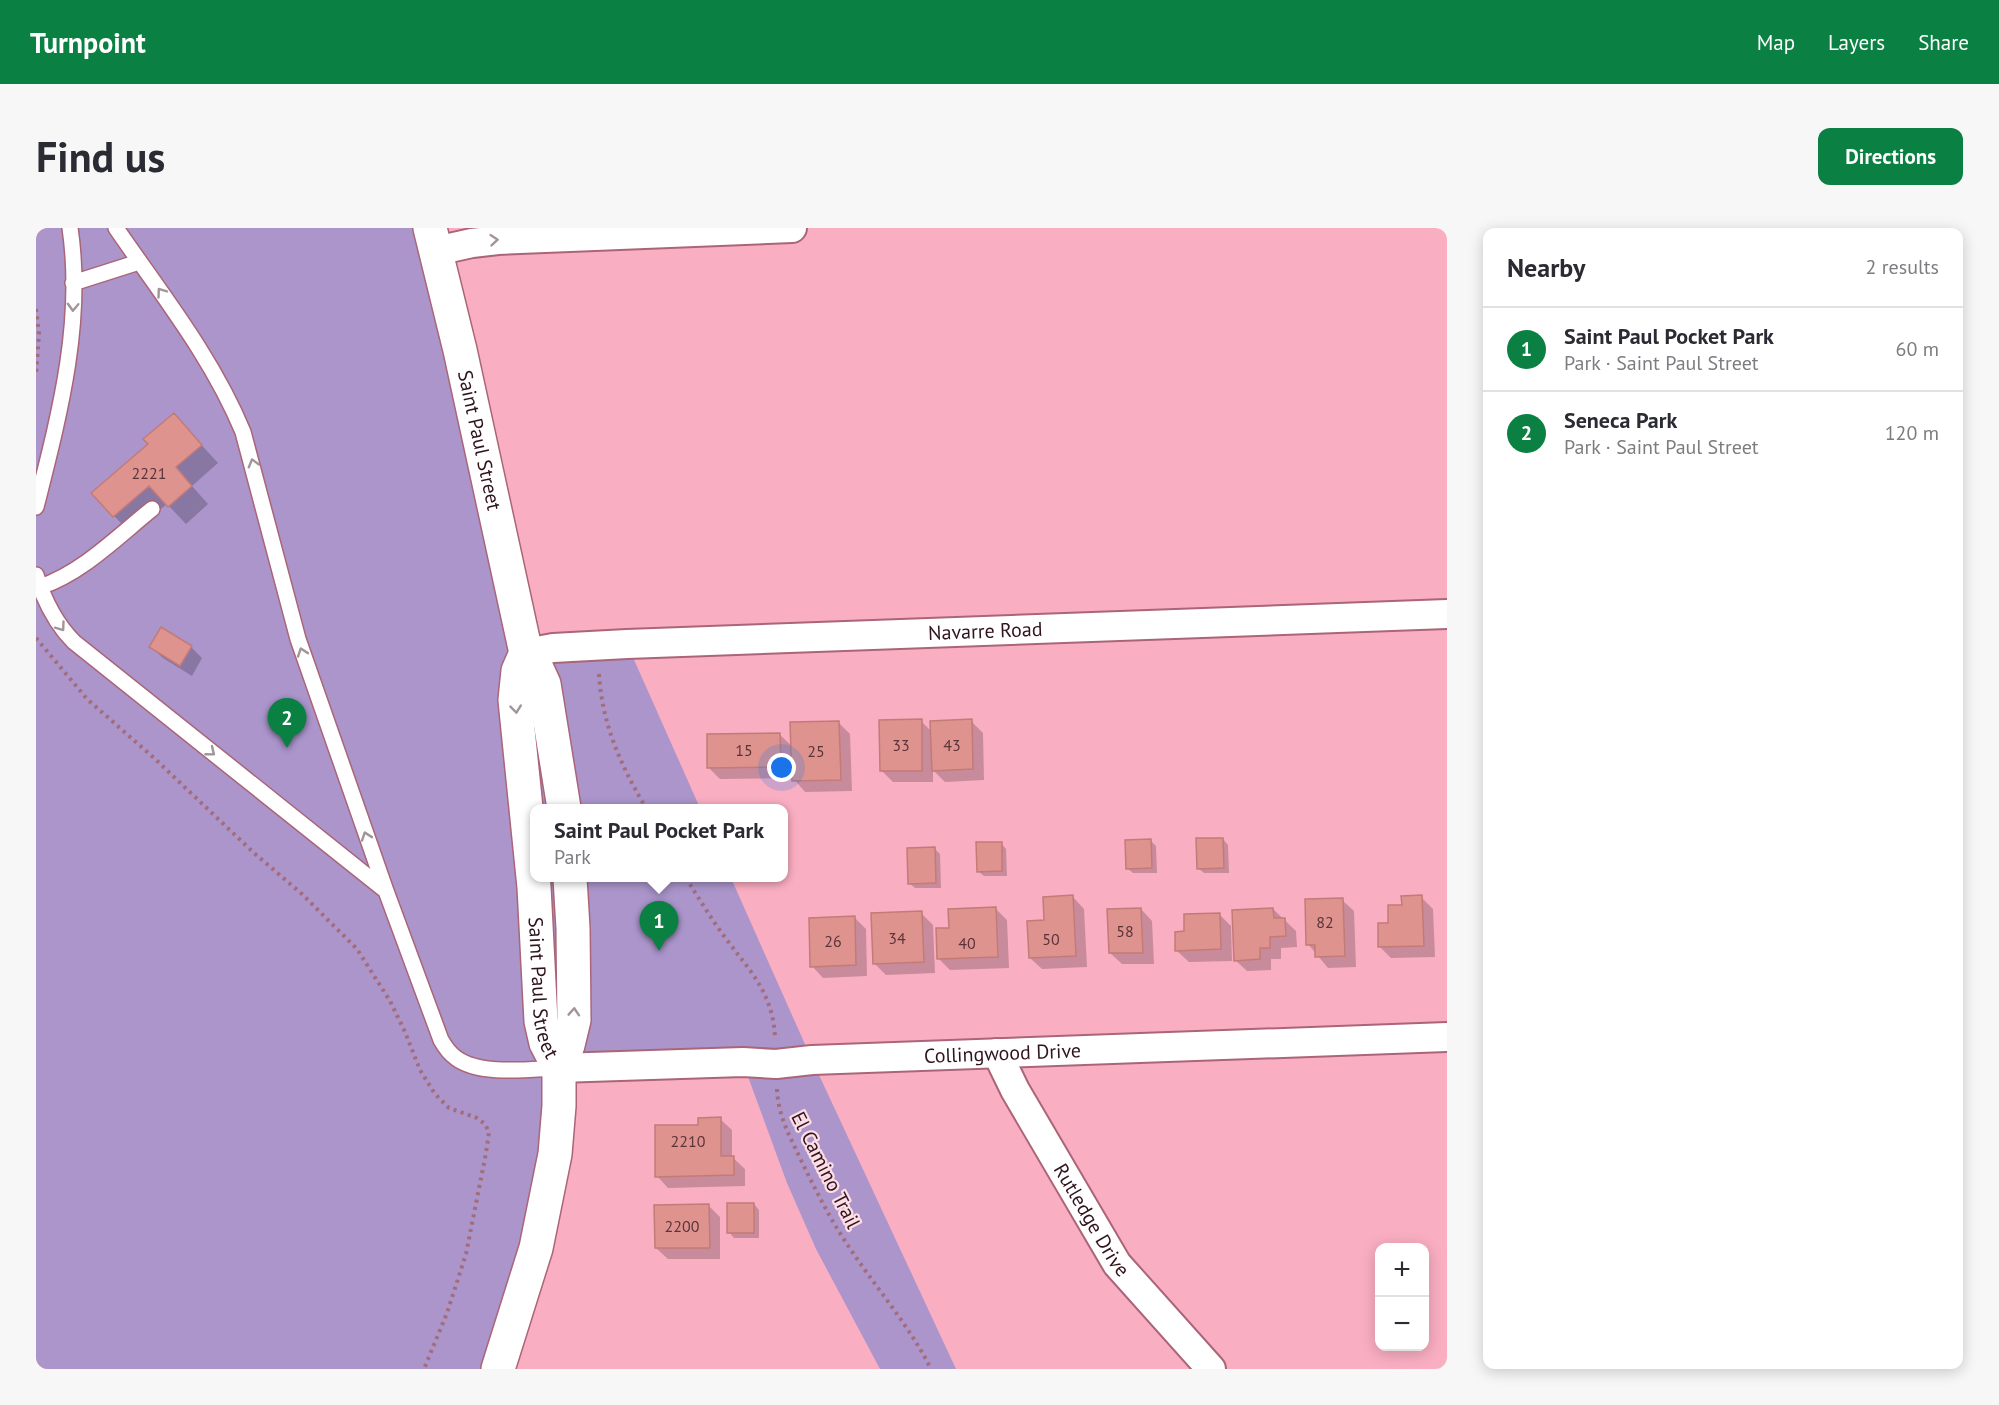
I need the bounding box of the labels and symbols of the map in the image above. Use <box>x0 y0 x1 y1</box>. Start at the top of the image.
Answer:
one-way arrow <box>489 234 498 247</box>
one-way arrow <box>158 288 169 299</box>
one-way arrow <box>66 303 79 312</box>
street label: Saint Paul Street <box>452 368 508 513</box>
one-way arrow <box>247 458 260 468</box>
house number: 2221 <box>132 463 166 483</box>
street label: Navarre Road <box>928 616 1043 646</box>
one-way arrow <box>54 621 65 632</box>
one-way arrow <box>297 647 310 658</box>
pin: 2 <box>268 698 306 748</box>
one-way arrow <box>510 704 522 714</box>
house number: 33 <box>892 735 910 755</box>
house number: 43 <box>943 735 961 755</box>
house number: 15 <box>735 740 753 760</box>
house number: 25 <box>807 741 825 761</box>
one-way arrow <box>204 744 215 755</box>
your location <box>767 753 796 782</box>
one-way arrow <box>361 831 374 842</box>
pin: 1 <box>640 902 678 951</box>
house number: 82 <box>1316 912 1334 932</box>
street label: Saint Paul Street <box>523 916 565 1063</box>
house number: 58 <box>1116 921 1134 941</box>
house number: 34 <box>888 928 906 948</box>
house number: 50 <box>1042 929 1060 949</box>
house number: 26 <box>824 931 842 951</box>
house number: 40 <box>958 933 976 953</box>
one-way arrow <box>567 1008 580 1017</box>
street label: Collingwood Drive <box>923 1037 1082 1069</box>
street label: El Camino Trail <box>785 1107 867 1233</box>
house number: 2210 <box>671 1131 706 1151</box>
street label: Rutledge Drive <box>1048 1159 1135 1282</box>
house number: 2200 <box>665 1216 700 1236</box>

